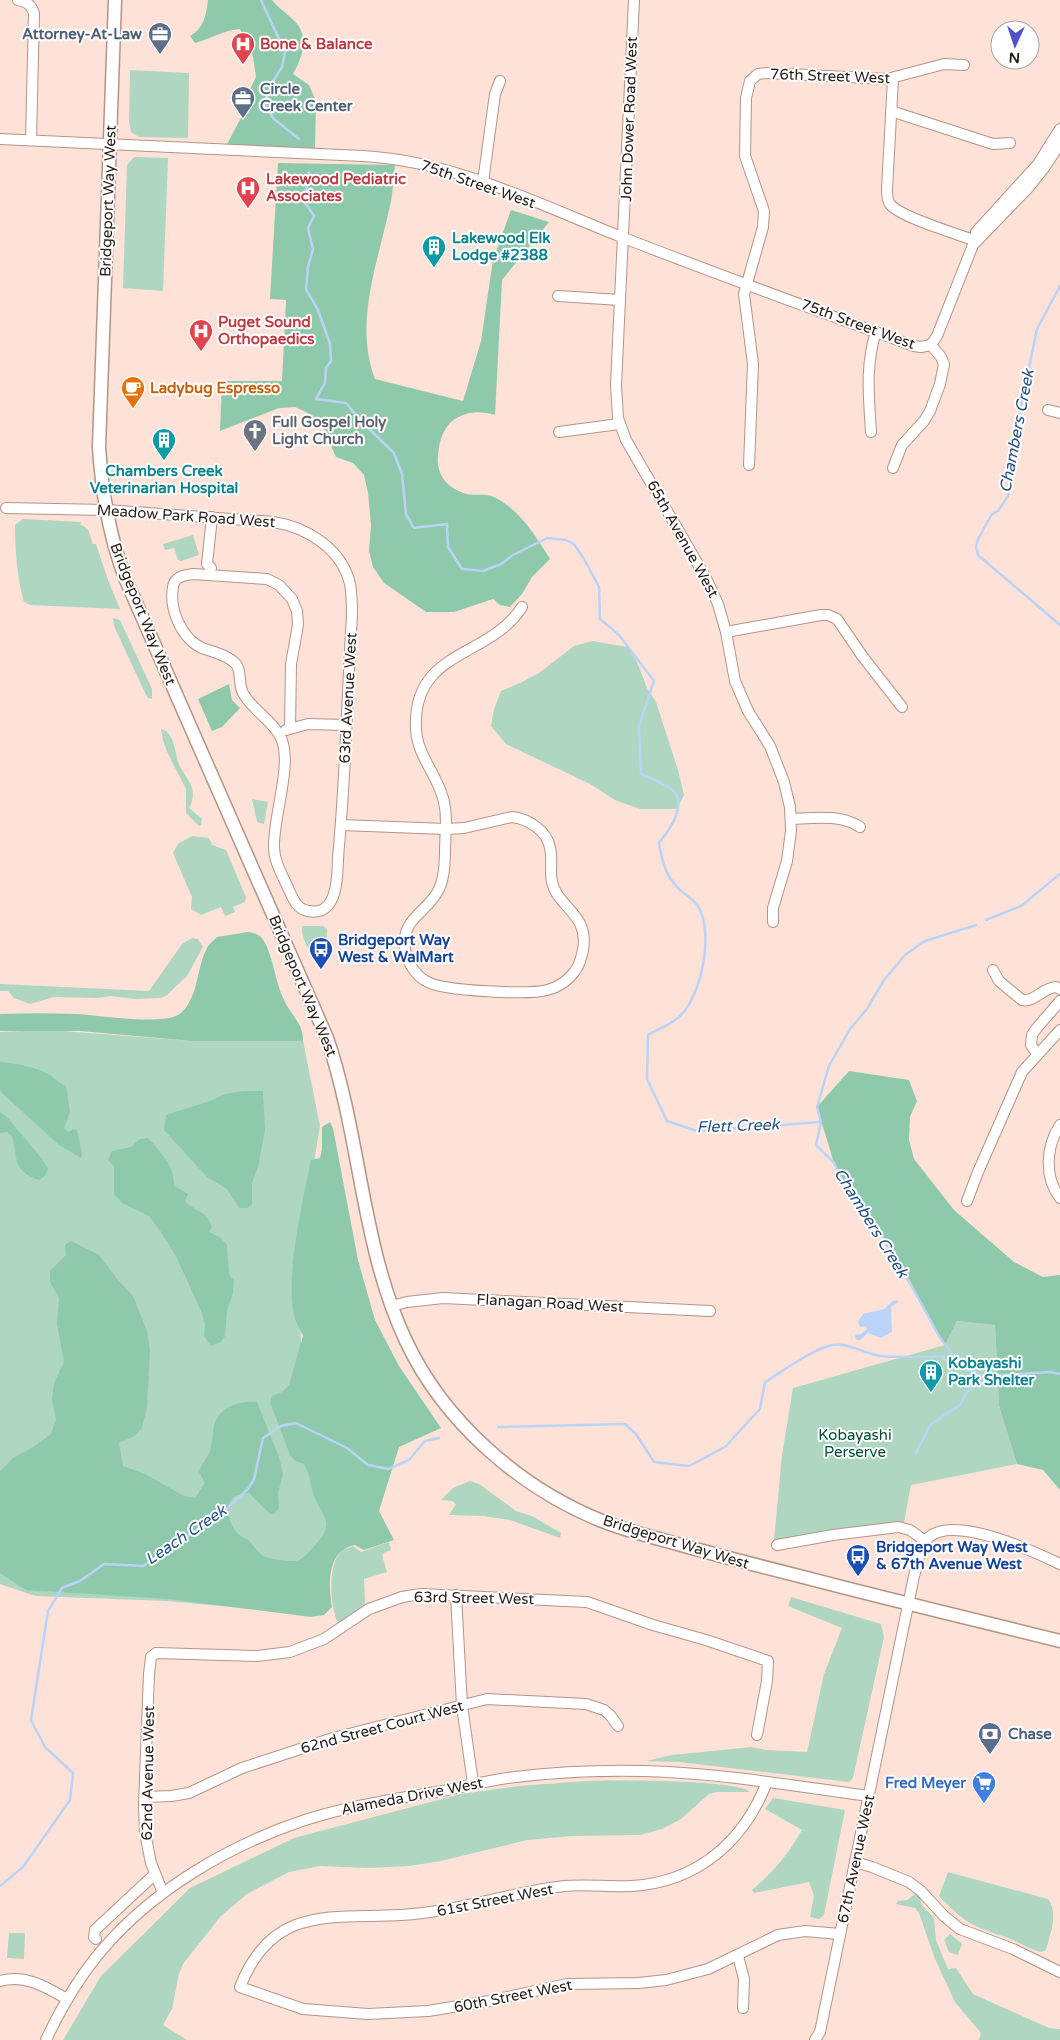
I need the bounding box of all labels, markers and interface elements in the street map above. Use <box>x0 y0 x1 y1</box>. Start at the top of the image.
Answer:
north arrow <box>990 20 1040 70</box>
office icon: Attorney-At-Law <box>147 21 173 55</box>
place label: Attorney-At-Law <box>22 25 142 44</box>
hospital icon: Bone & Balance <box>230 31 256 65</box>
place label: Bone & Balance <box>260 35 373 53</box>
street label: John Dower Road West <box>617 36 641 202</box>
text: N <box>1008 49 1020 66</box>
street label: 76th Street West <box>770 65 891 87</box>
place label: Circle Creek Center <box>260 80 353 115</box>
office icon: Circle Creek Center <box>230 85 256 119</box>
street label: Bridgeport Way West <box>96 125 120 277</box>
street label: 75th Street West <box>418 156 538 212</box>
place label: Lakewood Pediatric Associates <box>266 170 406 205</box>
hospital icon: Lakewood Pediatric Associates <box>235 175 261 209</box>
place label: Lakewood Elk Lodge #2388 <box>452 229 550 265</box>
building icon: Lakewood Elk Lodge #2388 <box>421 234 447 268</box>
street label: 75th Street West <box>798 295 918 353</box>
place label: Puget Sound Orthopaedics <box>218 313 315 349</box>
hospital icon: Puget Sound Orthopaedics <box>188 318 214 352</box>
water label: Chambers Creek <box>995 366 1039 494</box>
cafe icon: Ladybug Espresso <box>120 375 146 409</box>
place label: Ladybug Espresso <box>150 379 280 398</box>
place label: Full Gospel Holy Light Church <box>272 413 386 449</box>
church icon: Full Gospel Holy Light Church <box>242 418 268 452</box>
building icon: Chambers Creek Veterinarian Hospital <box>151 427 177 461</box>
place label: Chambers Creek Veterinarian Hospital <box>90 462 238 498</box>
street label: 65th Avenue West <box>643 477 723 601</box>
street label: Meadow Park Road West <box>96 501 276 531</box>
street label: Bridgeport Way West <box>106 540 180 688</box>
street label: 63rd Avenue West <box>336 632 360 764</box>
street label: Bridgeport Way West <box>265 913 341 1060</box>
place label: Bridgeport Way West & WalMart <box>338 931 454 966</box>
bus stop icon: Bridgeport Way West & WalMart <box>308 936 334 970</box>
water label: Flett Creek <box>696 1115 781 1137</box>
water label: Chambers Creek <box>829 1165 913 1283</box>
street label: Flanagan Road West <box>476 1290 624 1316</box>
place label: Kobayashi Park Shelter <box>948 1354 1035 1389</box>
building icon: Kobayashi Park Shelter <box>918 1359 944 1393</box>
park label: Kobayashi Perserve <box>818 1426 892 1461</box>
water label: Leach Creek <box>142 1500 231 1569</box>
street label: Bridgeport Way West <box>601 1511 751 1573</box>
place label: Bridgeport Way West & 67th Avenue West <box>876 1538 1028 1573</box>
bus stop icon: Bridgeport Way West & 67th Avenue West <box>845 1543 871 1577</box>
street label: 63rd Street West <box>414 1588 535 1608</box>
street label: 62nd Street Court West <box>299 1697 466 1757</box>
street label: 62nd Avenue West <box>138 1705 158 1841</box>
bank icon: Chase <box>977 1721 1003 1755</box>
place label: Chase <box>1008 1725 1052 1743</box>
supermarket icon: Fred Meyer <box>971 1770 997 1804</box>
street label: Alameda Drive West <box>340 1773 485 1819</box>
place label: Fred Meyer <box>885 1774 966 1793</box>
street label: 67th Avenue West <box>834 1793 878 1925</box>
street label: 61st Street West <box>435 1880 555 1920</box>
street label: 60th Street West <box>452 1976 574 2016</box>

